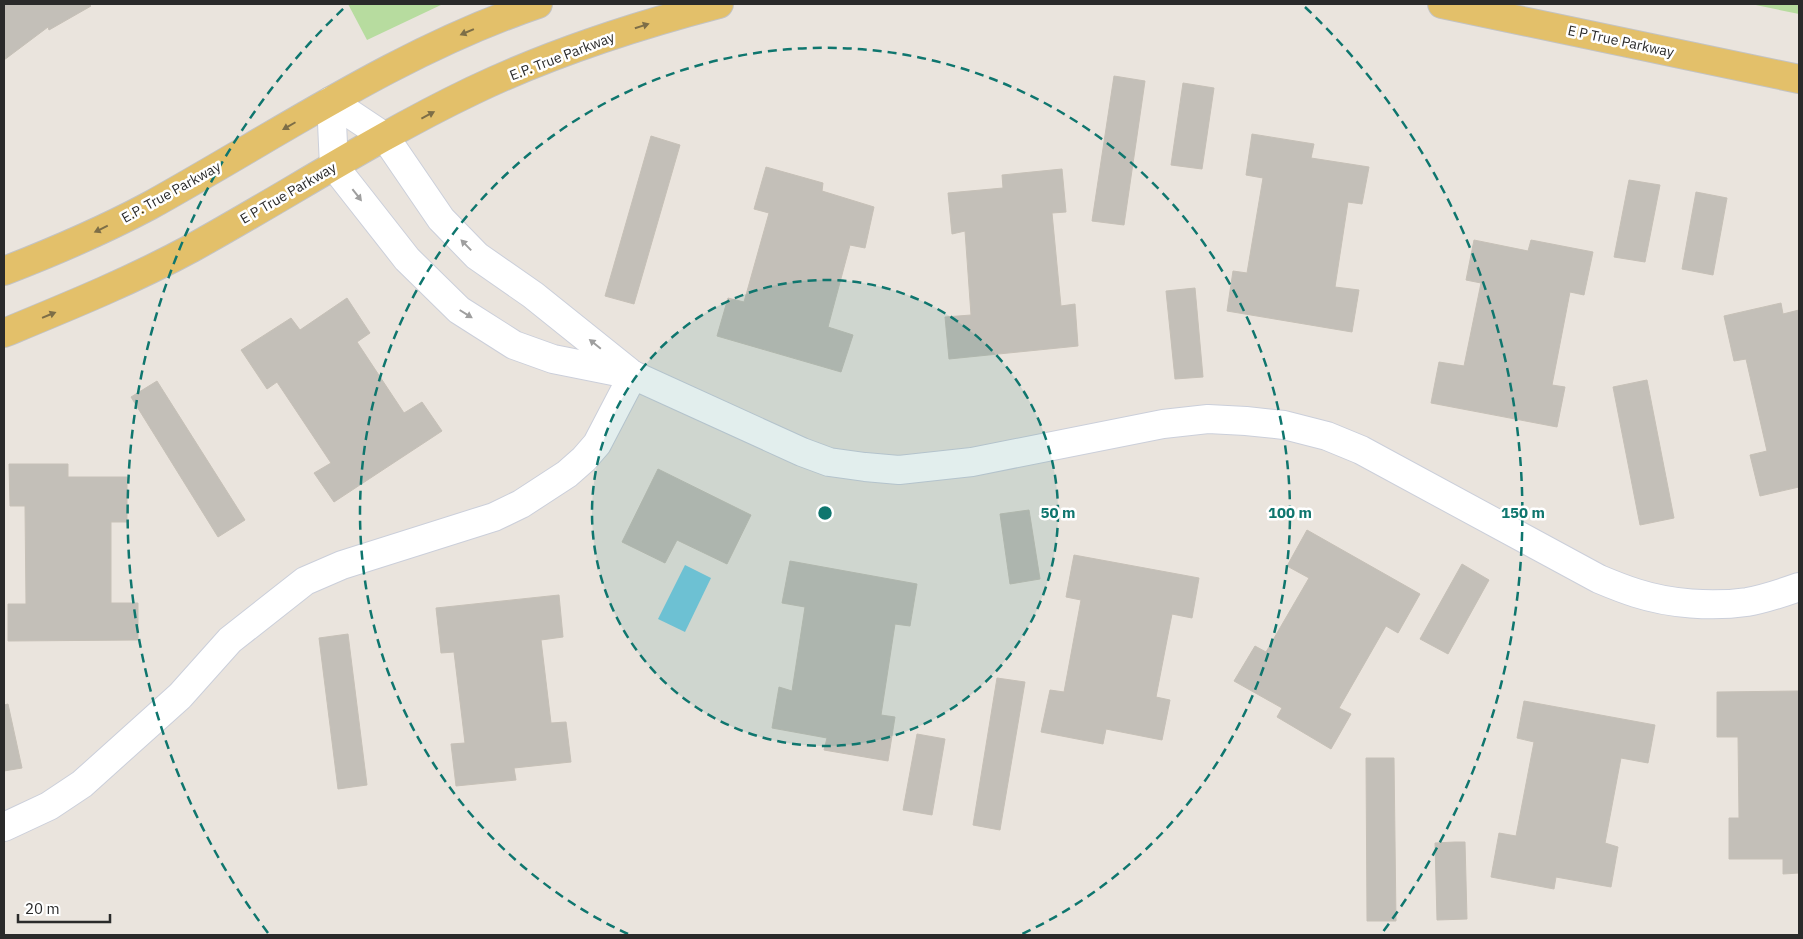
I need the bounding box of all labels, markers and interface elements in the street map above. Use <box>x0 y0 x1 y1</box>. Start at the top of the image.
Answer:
street label: E P True Parkway <box>1566 21 1676 61</box>
one-way arrow <box>635 22 650 30</box>
one-way arrow <box>460 28 474 36</box>
street label: E.P. True Parkway <box>507 28 617 84</box>
one-way arrow <box>420 111 435 119</box>
one-way arrow <box>283 121 296 130</box>
street label: E.P. True Parkway <box>118 157 224 227</box>
street label: E P True Parkway <box>237 158 339 228</box>
one-way arrow <box>351 188 362 201</box>
one-way arrow <box>94 225 108 233</box>
one-way arrow <box>460 239 472 251</box>
one-way arrow <box>459 309 473 319</box>
one-way arrow <box>42 311 57 319</box>
one-way arrow <box>588 339 601 350</box>
text: 50 m <box>1041 503 1075 522</box>
text: 100 m <box>1268 503 1312 522</box>
text: 150 m <box>1501 503 1545 522</box>
centre of rings <box>816 504 834 522</box>
scale bar <box>18 892 110 924</box>
text: 20 m <box>25 899 60 918</box>

